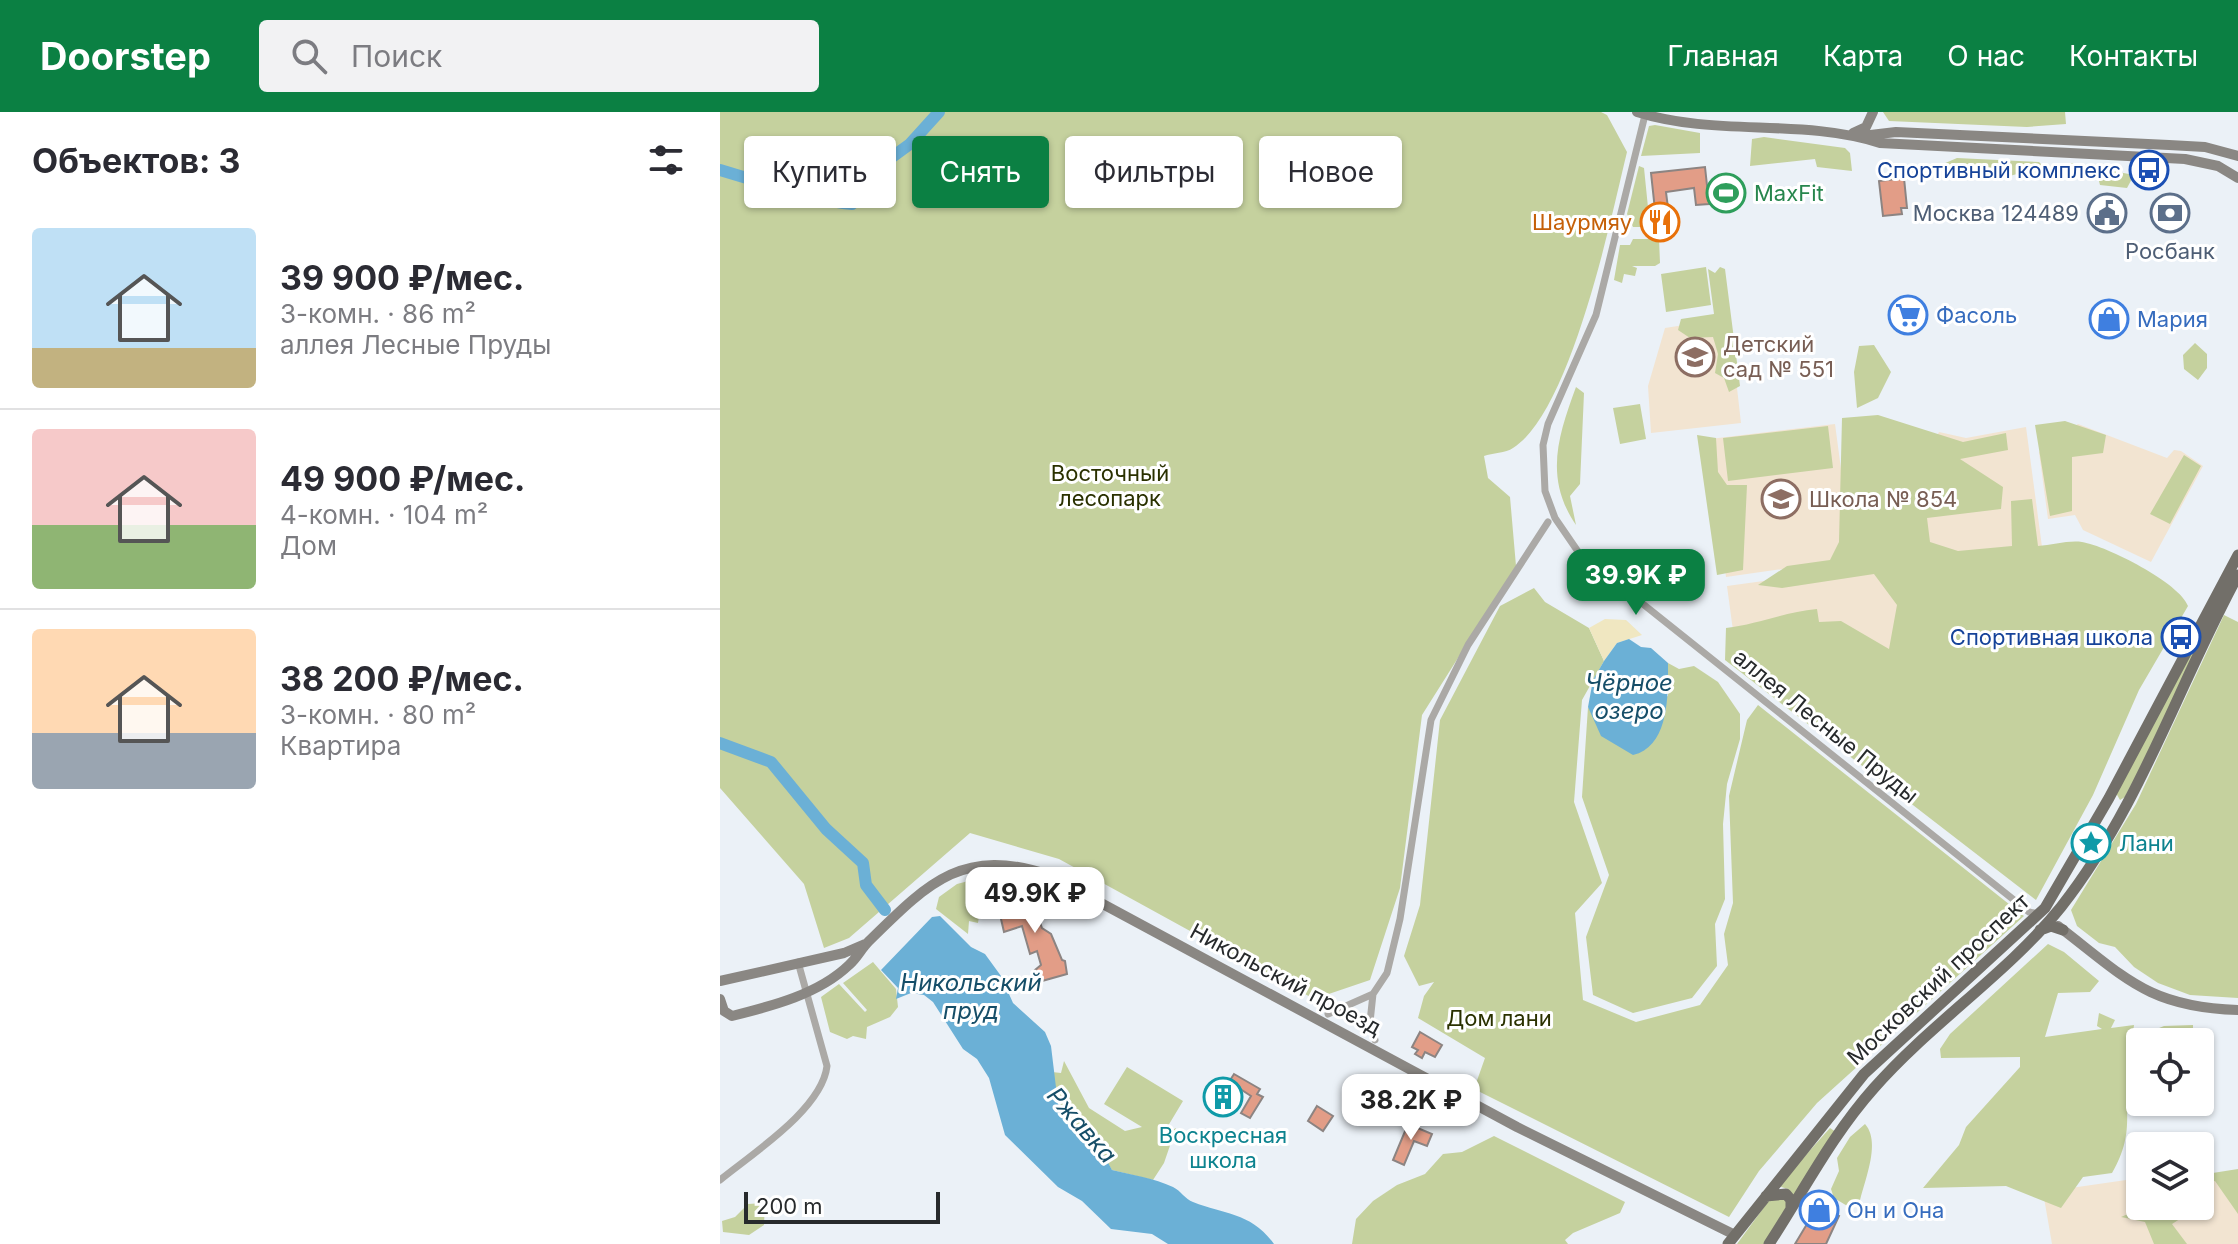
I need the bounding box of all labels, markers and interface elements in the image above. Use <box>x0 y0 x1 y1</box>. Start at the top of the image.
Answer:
search box <box>259 20 819 92</box>
text: Doorstep <box>40 33 211 79</box>
icon: search <box>287 34 331 78</box>
text: Поиск <box>351 38 442 74</box>
text: Главная <box>1667 39 1779 73</box>
text: Карта <box>1823 39 1903 73</box>
text: О нас <box>1947 39 2025 73</box>
text: Контакты <box>2069 39 2198 73</box>
chip: Купить <box>744 136 896 208</box>
chip: Снять <box>912 136 1049 208</box>
chip: Фильтры <box>1065 136 1243 208</box>
chip: Новое <box>1259 136 1402 208</box>
icon: filters <box>644 138 688 182</box>
text: Объектов: 3 <box>32 140 240 181</box>
bus stop icon: Спортивный комплекс <box>2128 149 2170 191</box>
place label: Спортивный комплекс <box>1877 157 2121 183</box>
sports icon: MaxFit <box>1705 172 1747 214</box>
place label: MaxFit <box>1754 180 1824 206</box>
public building icon: Москва 124489 <box>2086 192 2128 234</box>
bank icon: Росбанк <box>2149 192 2191 234</box>
place label: Москва 124489 <box>1913 200 2079 226</box>
restaurant icon: Шаурмяу <box>1639 201 1681 243</box>
place label: Шаурмяу <box>1532 209 1632 235</box>
place label: Росбанк <box>2125 238 2215 264</box>
text: 39 900 ₽/мес. <box>280 257 524 298</box>
icon: home <box>96 260 192 356</box>
supermarket icon: Фасоль <box>1887 294 1929 336</box>
text: 3-комн. · 86 m² <box>280 298 476 329</box>
shop icon: Мария <box>2088 298 2130 340</box>
place label: Фасоль <box>1936 302 2017 328</box>
place label: Мария <box>2137 306 2208 332</box>
text: аллея Лесные Пруды <box>280 329 551 360</box>
place label: Детский сад № 551 <box>1723 331 1834 382</box>
school or university icon: Детский сад № 551 <box>1674 336 1716 378</box>
text: 49 900 ₽/мес. <box>280 458 525 499</box>
park label: Восточный лесопарк <box>1051 460 1169 511</box>
icon: home <box>96 461 192 557</box>
school or university icon: Школа № 854 <box>1760 478 1802 520</box>
place label: Школа № 854 <box>1809 486 1957 512</box>
text: 4-комн. · 104 m² <box>280 499 488 530</box>
text: Дом <box>280 530 337 561</box>
pin: 39.9K ₽ <box>1562 549 1710 617</box>
text: 39.9K ₽ <box>1585 559 1687 590</box>
bus stop icon: Спортивная школа <box>2160 616 2202 658</box>
place label: Спортивная школа <box>1950 624 2153 650</box>
street label: аллея Лесные Пруды <box>1729 644 1923 808</box>
text: 38 200 ₽/мес. <box>280 658 524 699</box>
icon: home <box>96 661 192 757</box>
water label: Чёрное озеро <box>1585 668 1673 725</box>
text: 3-комн. · 80 m² <box>280 699 476 730</box>
text: Квартира <box>280 730 401 761</box>
place icon: Лани <box>2070 822 2112 864</box>
place label: Лани <box>2119 830 2174 856</box>
pin: 49.9K ₽ <box>961 867 1109 935</box>
text: 49.9K ₽ <box>983 877 1087 908</box>
street label: Московский проспект <box>1842 887 2035 1070</box>
street label: Никольский проезд <box>1186 918 1386 1040</box>
water label: Никольский пруд <box>900 968 1042 1025</box>
park label: Дом лани <box>1446 1005 1552 1031</box>
map controls <box>2126 1028 2214 1220</box>
button: locate <box>2126 1028 2214 1116</box>
pin: 38.2K ₽ <box>1337 1074 1485 1142</box>
building icon: Воскресная школа <box>1202 1076 1244 1118</box>
water label: Ржавка <box>1041 1081 1123 1169</box>
text: 38.2K ₽ <box>1360 1084 1462 1115</box>
place label: Воскресная школа <box>1159 1122 1287 1173</box>
button: layers <box>2126 1132 2214 1220</box>
scale bar <box>744 1188 940 1224</box>
shop icon: Он и Она <box>1798 1189 1840 1231</box>
text: 200 m <box>756 1193 823 1219</box>
place label: Он и Она <box>1847 1197 1944 1223</box>

